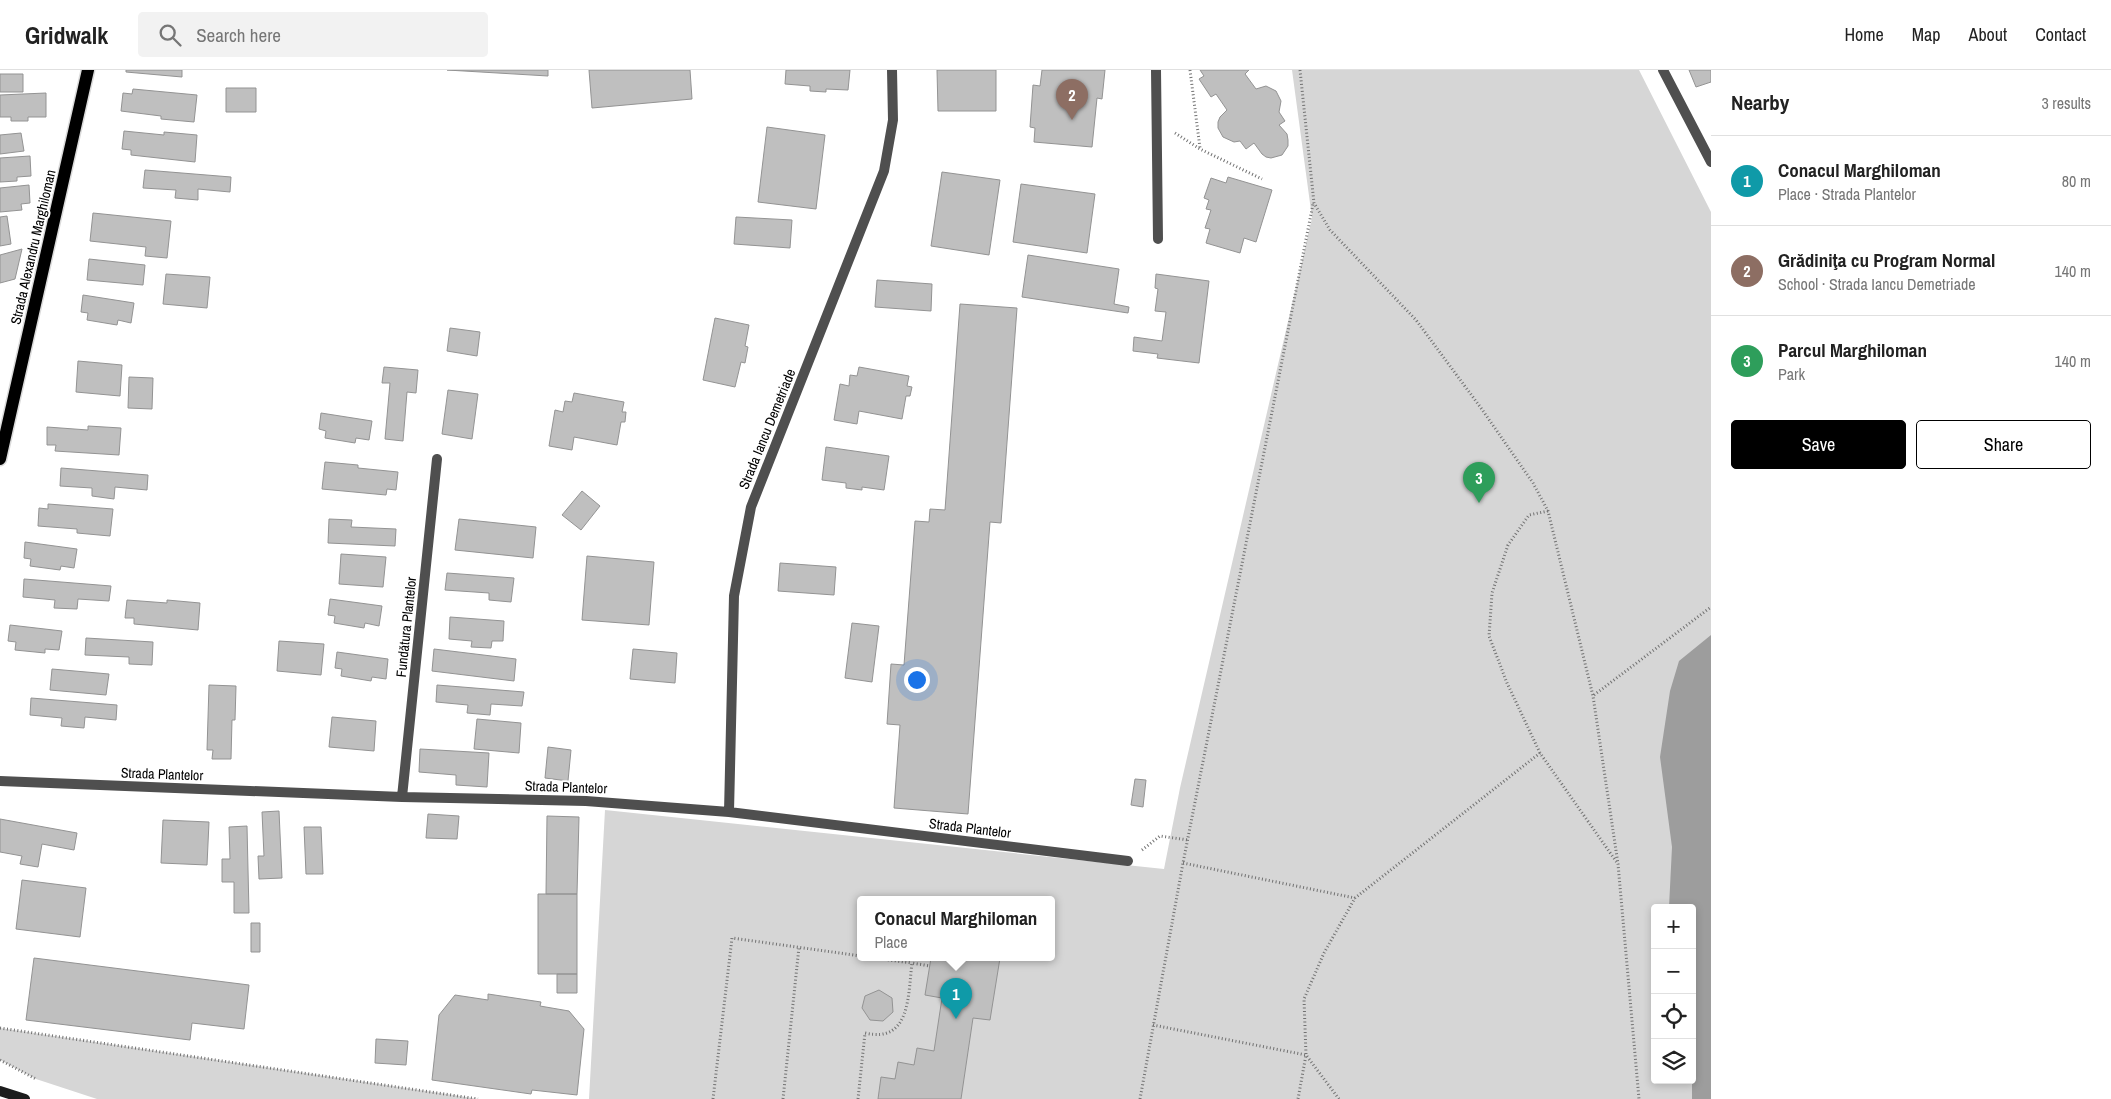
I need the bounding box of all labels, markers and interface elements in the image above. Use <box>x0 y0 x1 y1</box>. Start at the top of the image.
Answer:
search box <box>138 12 488 57</box>
text: Gridwalk <box>25 19 108 51</box>
icon: search <box>156 21 184 49</box>
text: Search here <box>196 22 281 48</box>
text: Home <box>1844 22 1884 47</box>
text: Map <box>1912 22 1941 47</box>
text: About <box>1969 22 2007 47</box>
text: Contact <box>2035 22 2086 47</box>
pin: 2 <box>1056 79 1088 120</box>
text: Nearby <box>1731 88 1789 117</box>
text: 3 results <box>2041 92 2091 114</box>
text: Conacul Marghiloman <box>1778 157 1941 183</box>
street label: Strada Alexandru Marghiloman <box>6 168 60 326</box>
text: 1 <box>1743 170 1751 192</box>
text: 80 m <box>2062 170 2091 192</box>
text: Place · Strada Plantelor <box>1778 183 1916 205</box>
text: Grădiniţa cu Program Normal <box>1778 247 1995 273</box>
text: 2 <box>1743 260 1751 282</box>
text: 140 m <box>2055 260 2091 282</box>
text: School · Strada Iancu Demetriade <box>1778 273 1976 295</box>
text: Parcul Marghiloman <box>1778 337 1927 363</box>
text: 3 <box>1743 350 1751 372</box>
text: 140 m <box>2055 350 2091 372</box>
text: Park <box>1778 363 1805 385</box>
street label: Strada Iancu Demetriade <box>735 366 799 492</box>
button: Save <box>1731 420 1906 469</box>
button: Share <box>1916 420 2091 469</box>
pin: 3 <box>1463 462 1495 503</box>
street label: Fundătura Plantelor <box>392 576 420 678</box>
your location <box>904 667 930 693</box>
street label: Strada Plantelor <box>121 764 204 784</box>
street label: Strada Plantelor <box>525 777 608 797</box>
street label: Strada Plantelor <box>928 814 1012 842</box>
popup <box>857 896 1055 961</box>
map controls <box>1651 904 1696 1084</box>
button: + <box>1651 904 1696 949</box>
text: Conacul Marghiloman <box>875 905 1037 931</box>
text: Place <box>875 931 907 953</box>
button: − <box>1651 949 1696 994</box>
pin: 1 <box>940 978 972 1019</box>
button: locate <box>1651 994 1696 1039</box>
button: layers <box>1651 1039 1696 1084</box>

